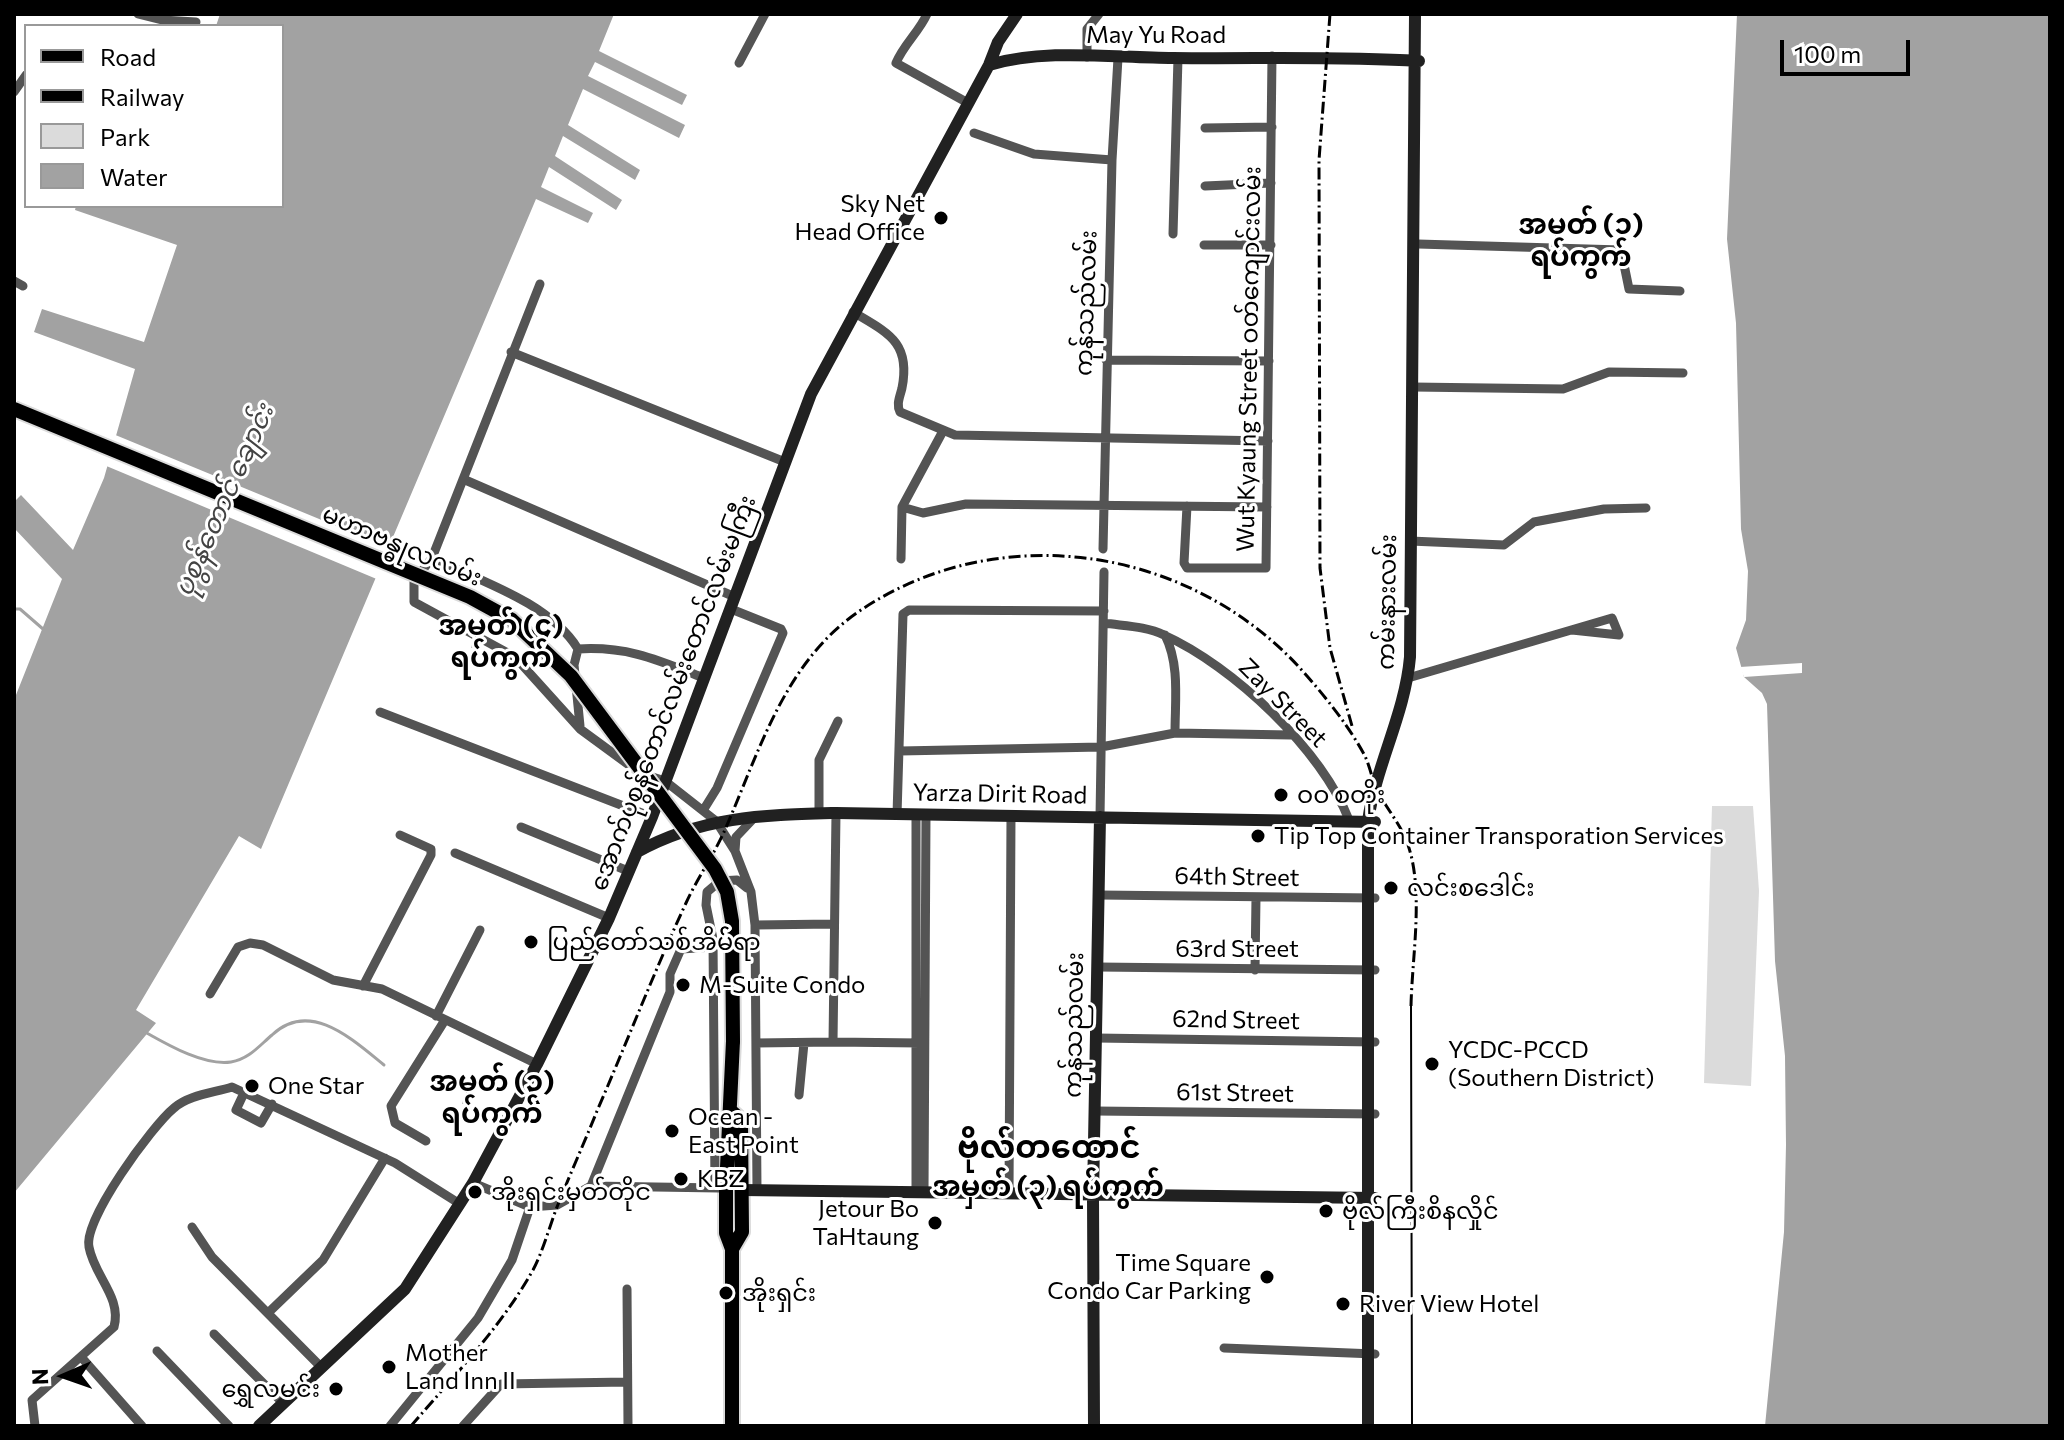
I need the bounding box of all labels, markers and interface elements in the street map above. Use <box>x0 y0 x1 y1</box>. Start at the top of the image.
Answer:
street label: May Yu Road <box>1086 21 1226 49</box>
legend <box>24 24 284 208</box>
scale bar <box>1784 24 1914 74</box>
text: 100 m <box>1794 39 1861 68</box>
text: Road <box>100 42 156 71</box>
text: Railway <box>100 82 185 111</box>
text: Park <box>100 122 150 151</box>
text: Water <box>100 162 168 191</box>
street label: Wut Kyaung Street ဝတ်ကျောင်းလမ်း <box>1231 166 1267 552</box>
place label: Sky Net Head Office <box>795 190 925 246</box>
district label: အမှတ် (၁) ရပ်ကွက် <box>1519 208 1643 274</box>
marker: Sky Net Head Office <box>932 209 950 227</box>
street label: ကုန်သည်လမ်း <box>1069 230 1103 376</box>
water label: ပုစွန်တောင် ချောင်း <box>168 399 280 601</box>
street label: အောက်ပုစွန်တောင်လမ်းတောင်လမ်းမကြီး <box>584 491 762 895</box>
street label: မဟာဗန္ဓုလလမ်း <box>318 499 486 593</box>
street label: ကမ်းနားလမ်း <box>1371 534 1403 670</box>
district label: အမှတ် (၄) ရပ်ကွက် <box>439 609 563 675</box>
street label: Zay Street <box>1233 653 1333 753</box>
street label: Yarza Dirit Road <box>912 778 1088 810</box>
place label: ဝဝ စတိုး <box>1297 781 1385 809</box>
marker: ဝဝ စတိုး <box>1272 786 1290 804</box>
place label: Tip Top Container Transporation Services <box>1274 822 1724 850</box>
marker: Tip Top Container Transporation Services <box>1249 827 1267 845</box>
street label: 64th Street <box>1174 862 1300 892</box>
place label: လင်းစဒေါင်း <box>1407 874 1535 902</box>
marker: လင်းစဒေါင်း <box>1382 879 1400 897</box>
place label: ပြည်တော်သစ်အိမ််ရာ <box>547 928 761 956</box>
marker: ပြည်တော်သစ်အိမ််ရာ <box>522 933 540 951</box>
street label: 63rd Street <box>1175 935 1299 963</box>
street label: ကုန်သည်လမ်း <box>1058 952 1090 1098</box>
place label: M-Suite Condo <box>699 971 865 999</box>
marker: M-Suite Condo <box>674 976 692 994</box>
street label: 62nd Street <box>1172 1004 1300 1036</box>
place label: YCDC-PCCD (Southern District) <box>1448 1036 1654 1092</box>
marker: YCDC-PCCD (Southern District) <box>1423 1055 1441 1073</box>
district label: အမှတ် (၃) ရပ်ကွက် <box>430 1065 554 1131</box>
place label: One Star <box>268 1072 364 1100</box>
marker: One Star <box>243 1077 261 1095</box>
street label: 61st Street <box>1176 1078 1294 1108</box>
place label: Ocean - East Point <box>688 1103 799 1159</box>
marker: Ocean - East Point <box>663 1122 681 1140</box>
district label: ဗိုလ်တထောင် <box>957 1128 1141 1166</box>
place label: KBZ <box>697 1165 745 1193</box>
marker: KBZ <box>672 1170 690 1188</box>
district label: အမှတ် (၃) ရပ်ကွက် <box>932 1170 1164 1204</box>
place label: အိုးရှင်းမှတ်တိုင <box>491 1178 651 1206</box>
marker: အိုးရှင်းမှတ်တိုင <box>466 1183 484 1201</box>
place label: Jetour Bo TaHtaung <box>813 1195 919 1251</box>
place label: ဗိုလ်ကြီးစိနလှိုင် <box>1342 1197 1499 1225</box>
marker: ဗိုလ်ကြီးစိနလှိုင် <box>1317 1202 1335 1220</box>
marker: Jetour Bo TaHtaung <box>926 1214 944 1232</box>
place label: Time Square Condo Car Parking <box>1047 1249 1251 1305</box>
marker: Time Square Condo Car Parking <box>1258 1268 1276 1286</box>
place label: အိုးရှင်း <box>742 1279 816 1307</box>
marker: အိုးရှင်း <box>717 1284 735 1302</box>
place label: River View Hotel <box>1359 1290 1539 1318</box>
marker: River View Hotel <box>1334 1295 1352 1313</box>
north arrow <box>24 1336 104 1416</box>
place label: Mother Land Inn II <box>405 1339 516 1395</box>
marker: Mother Land Inn II <box>380 1358 398 1376</box>
text: N <box>26 1368 53 1386</box>
place label: ရွှေလမင်း <box>221 1375 320 1403</box>
marker: ရွှေလမင်း <box>327 1380 345 1398</box>

